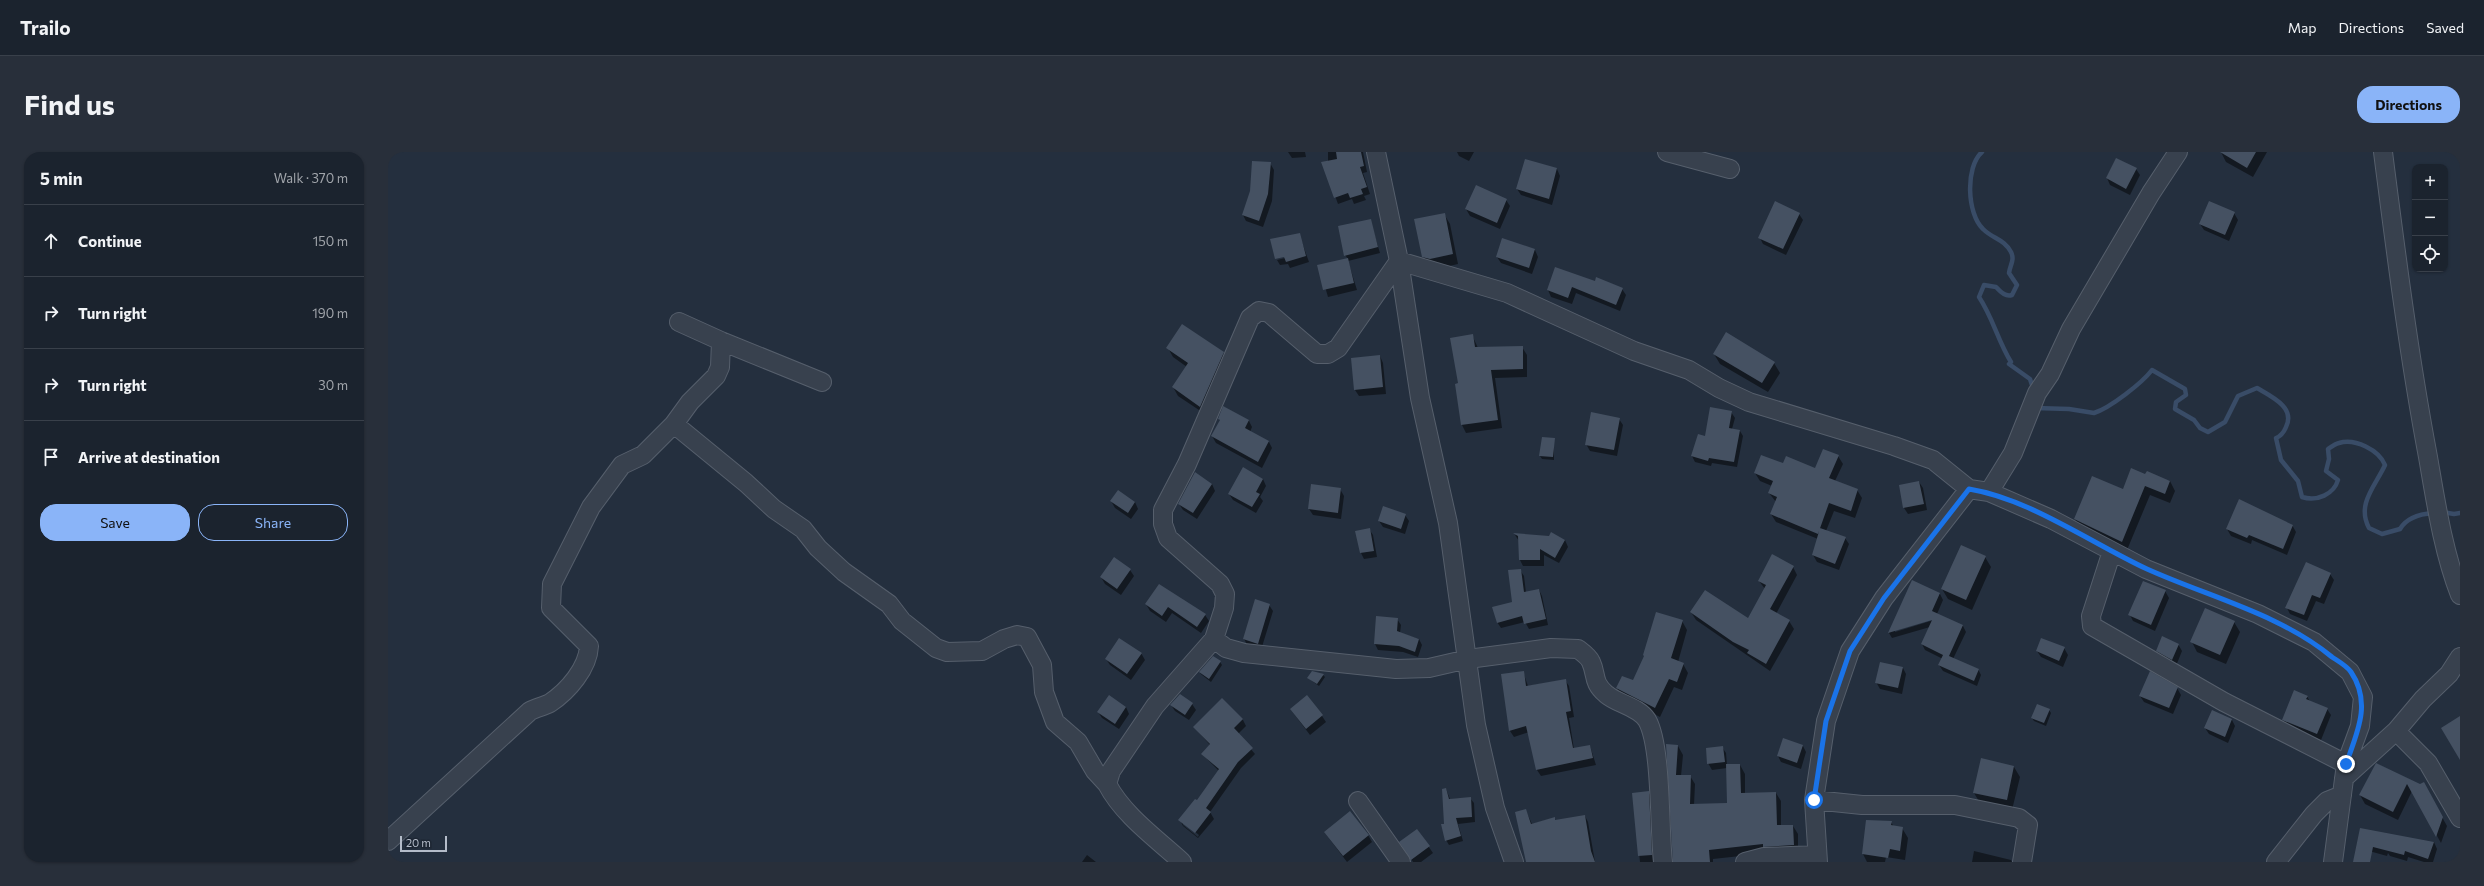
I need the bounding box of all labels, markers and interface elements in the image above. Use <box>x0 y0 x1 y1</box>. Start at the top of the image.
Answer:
text: Trailo <box>20 16 71 39</box>
text: Map <box>2288 19 2317 36</box>
text: Directions <box>2339 19 2404 36</box>
text: Saved <box>2426 19 2464 36</box>
button: Directions <box>2357 86 2460 123</box>
text: Find us <box>24 87 115 121</box>
map controls <box>2412 164 2448 272</box>
button: + <box>2412 164 2448 200</box>
text: 5 min <box>40 168 83 189</box>
text: Walk · 370 m <box>274 170 348 186</box>
button: − <box>2412 200 2448 236</box>
icon: ahead <box>40 230 62 252</box>
text: Continue <box>78 232 142 250</box>
text: 150 m <box>313 233 348 249</box>
button: locate <box>2412 236 2448 272</box>
icon: right <box>40 302 62 324</box>
text: Turn right <box>78 304 147 322</box>
text: 190 m <box>312 305 348 321</box>
icon: right <box>40 374 62 396</box>
text: Turn right <box>78 376 147 394</box>
text: 30 m <box>318 377 348 393</box>
icon: arrive <box>40 446 62 468</box>
text: Arrive at destination <box>78 448 220 466</box>
button: Save <box>40 504 190 541</box>
button: Share <box>198 504 348 541</box>
route end <box>2337 755 2355 773</box>
route start <box>1805 791 1823 809</box>
scale bar <box>400 834 447 853</box>
text: 20 m <box>406 836 431 849</box>

